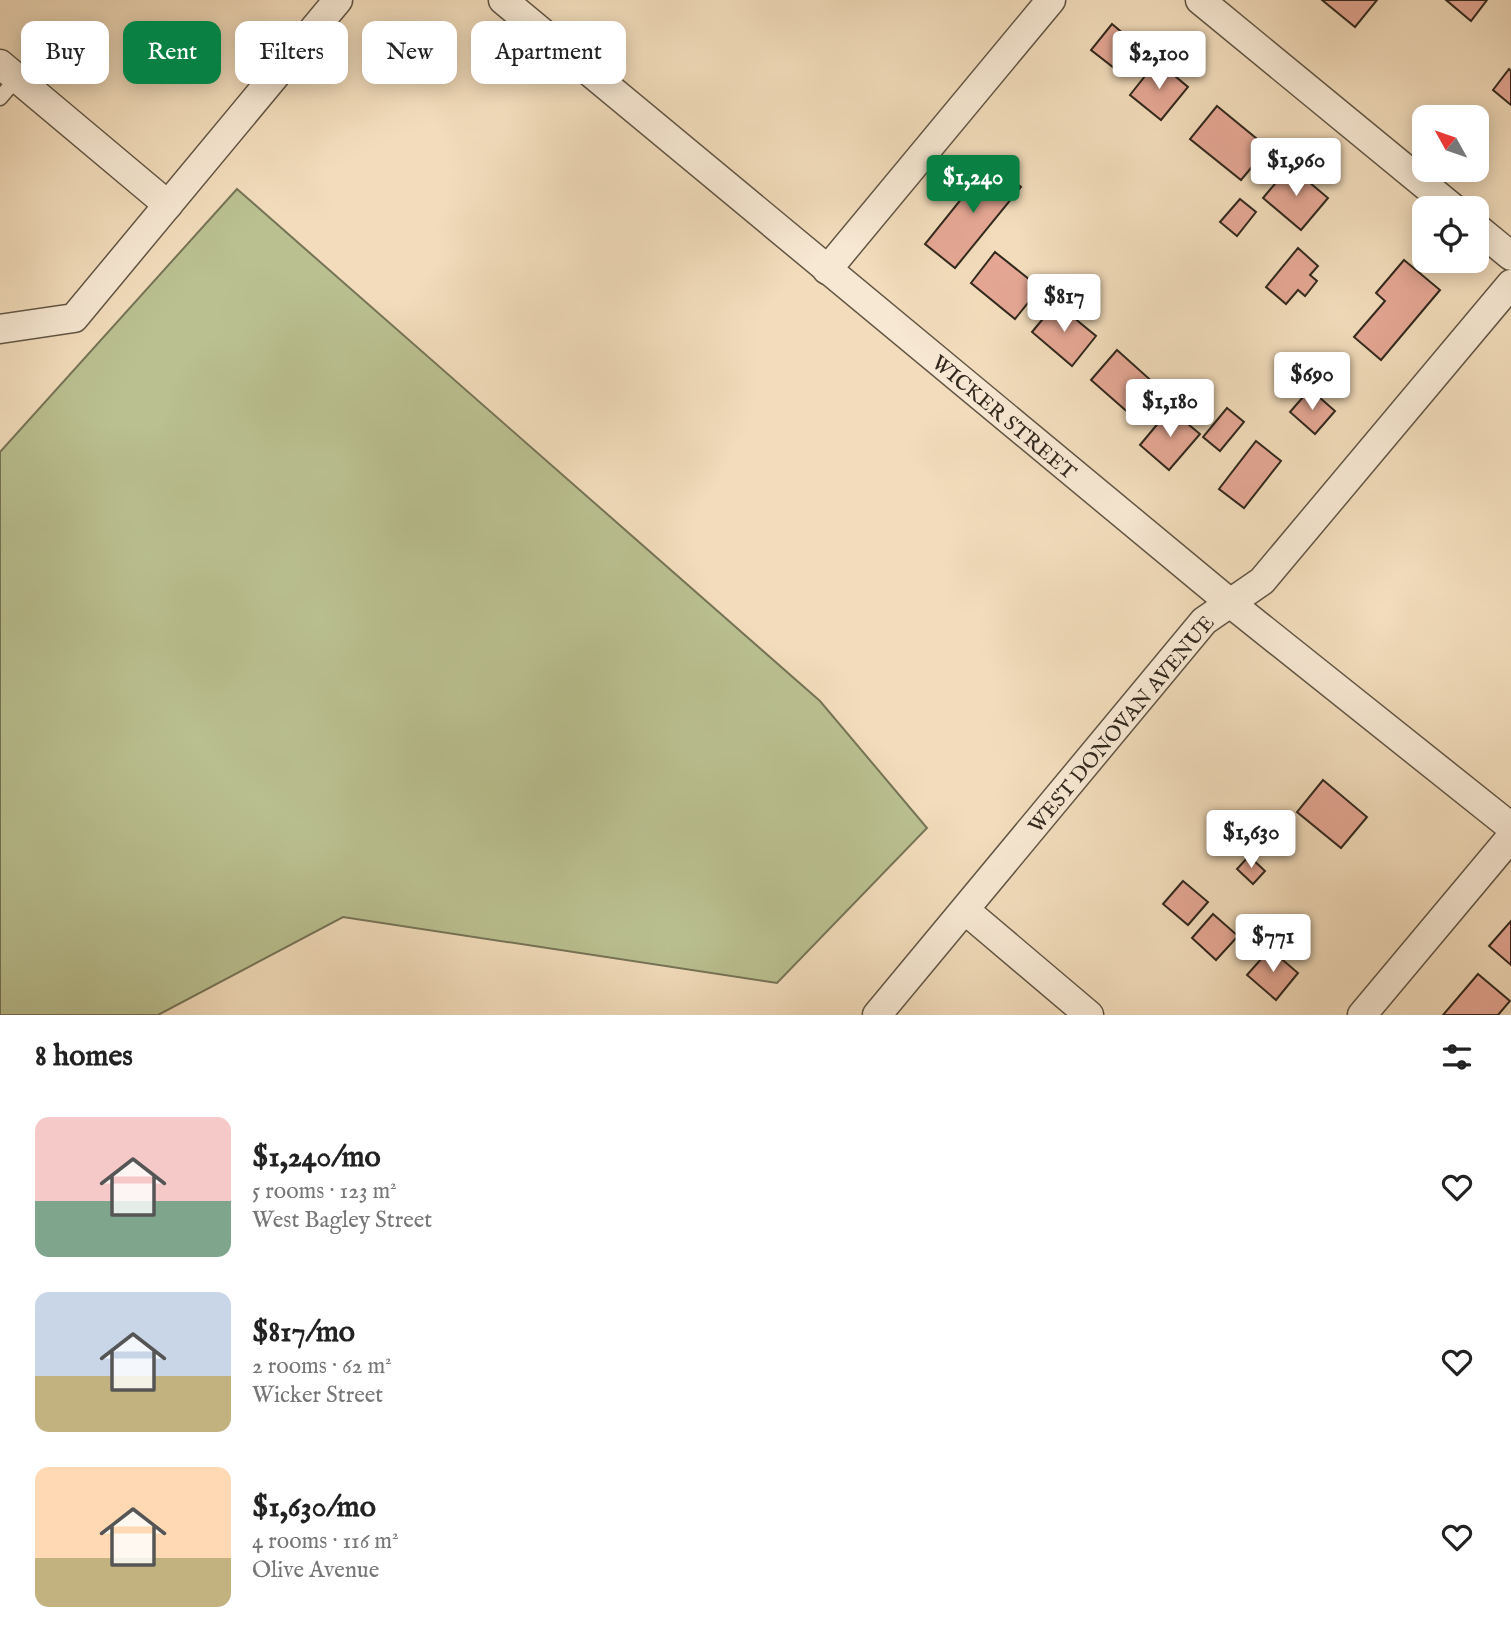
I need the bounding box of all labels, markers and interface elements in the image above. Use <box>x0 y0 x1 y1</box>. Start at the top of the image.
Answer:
chip: Buy <box>21 21 109 84</box>
chip: Rent <box>123 21 221 84</box>
chip: Filters <box>235 21 348 84</box>
chip: New <box>362 21 457 84</box>
chip: Apartment <box>471 21 626 84</box>
pin: $2,100 <box>1102 32 1216 91</box>
text: $2,100 <box>1129 39 1189 68</box>
north arrow <box>1412 105 1489 182</box>
map controls <box>1412 105 1489 273</box>
pin: $1,960 <box>1239 138 1353 198</box>
text: $1,960 <box>1267 146 1325 175</box>
pin: $1,240 <box>916 156 1030 215</box>
text: $1,240 <box>943 163 1003 192</box>
button: locate <box>1412 196 1489 273</box>
pin: $817 <box>1023 274 1105 334</box>
text: $817 <box>1043 282 1085 311</box>
street label: WICKER STREET <box>925 350 1081 487</box>
pin: $690 <box>1271 352 1353 412</box>
text: $690 <box>1290 360 1334 389</box>
pin: $1,180 <box>1113 380 1227 439</box>
text: $1,180 <box>1142 387 1198 416</box>
street label: WEST DONOVAN AVENUE <box>1023 611 1221 839</box>
pin: $1,630 <box>1194 810 1308 870</box>
text: $1,630 <box>1222 818 1280 847</box>
pin: $771 <box>1232 914 1314 974</box>
text: $771 <box>1252 922 1294 951</box>
text: 8 homes <box>35 1038 133 1076</box>
icon: filters <box>1438 1038 1476 1076</box>
text: $1,240/mo <box>252 1139 381 1177</box>
icon: home <box>91 1145 175 1229</box>
icon: heart <box>1438 1168 1476 1206</box>
text: 5 rooms · 123 m² <box>252 1177 397 1206</box>
text: West Bagley Street <box>252 1206 432 1235</box>
text: $817/mo <box>252 1314 355 1352</box>
icon: home <box>91 1320 175 1404</box>
icon: heart <box>1438 1343 1476 1381</box>
text: 2 rooms · 62 m² <box>252 1352 392 1381</box>
text: Wicker Street <box>252 1381 383 1410</box>
text: $1,630/mo <box>252 1489 376 1527</box>
icon: home <box>91 1495 175 1579</box>
icon: heart <box>1438 1518 1476 1556</box>
text: 4 rooms · 116 m² <box>252 1527 399 1556</box>
text: Olive Avenue <box>252 1556 379 1585</box>

